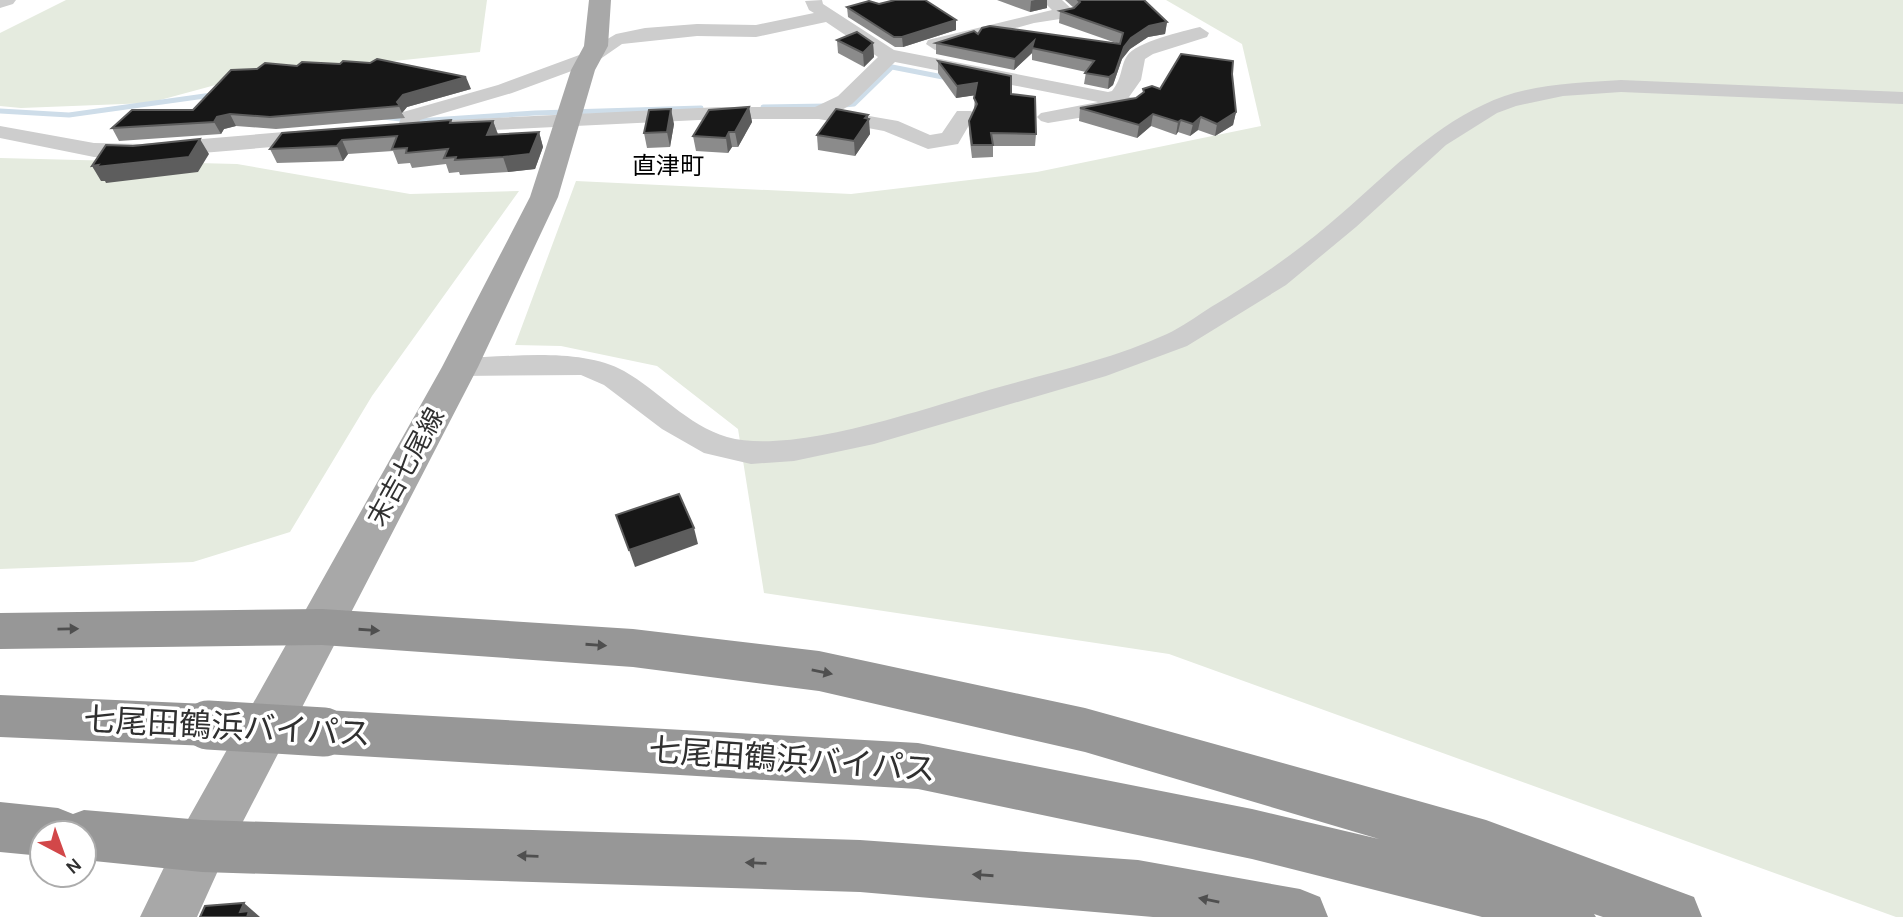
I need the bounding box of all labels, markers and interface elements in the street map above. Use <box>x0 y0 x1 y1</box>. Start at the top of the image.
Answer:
district label: 直津町 <box>632 152 704 180</box>
street label: 末吉七尾線 <box>361 403 451 531</box>
one-way arrow <box>57 623 79 635</box>
one-way arrow <box>358 625 380 636</box>
one-way arrow <box>585 640 607 651</box>
one-way arrow <box>811 667 833 678</box>
street label: 七尾田鶴浜バイパス <box>83 701 371 753</box>
street label: 七尾田鶴浜バイパス <box>647 732 937 788</box>
north arrow <box>28 819 98 889</box>
one-way arrow <box>517 850 539 861</box>
text: N <box>61 853 86 879</box>
one-way arrow <box>744 857 766 868</box>
one-way arrow <box>972 869 994 880</box>
one-way arrow <box>1198 894 1220 905</box>

